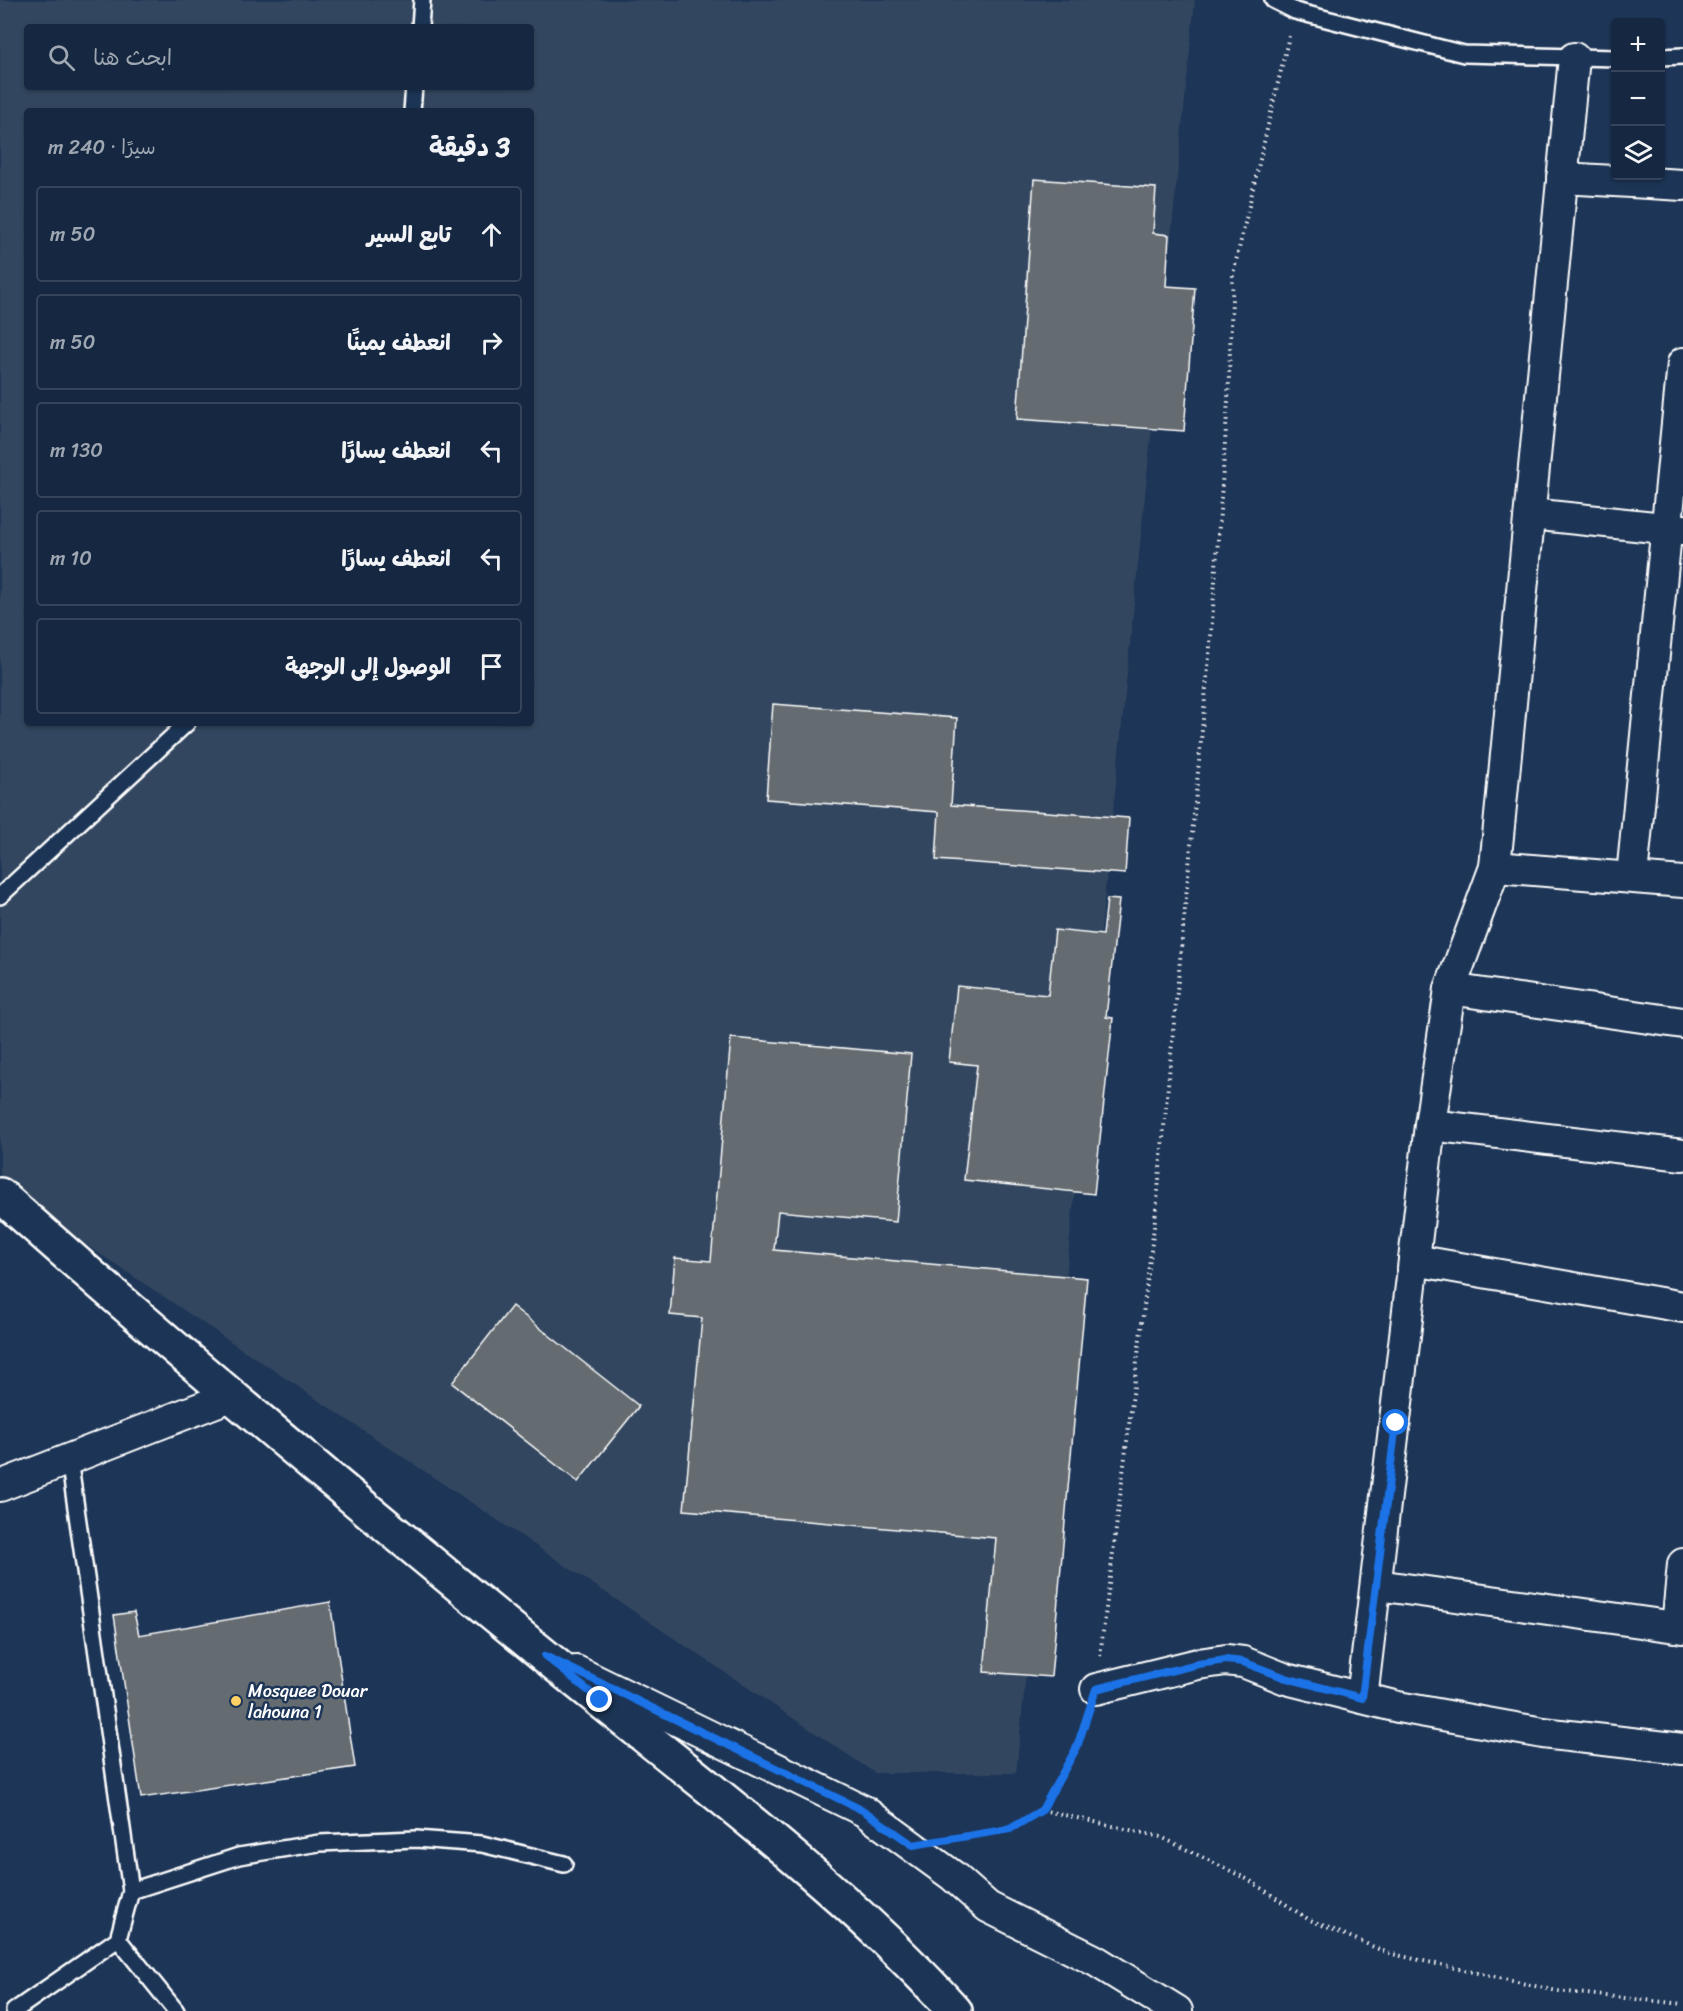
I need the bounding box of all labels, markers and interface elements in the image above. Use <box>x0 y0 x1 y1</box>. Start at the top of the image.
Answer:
map controls <box>1611 18 1665 180</box>
button: + <box>1611 18 1665 72</box>
search box <box>24 24 534 90</box>
text: ابحث هنا <box>93 38 172 77</box>
icon: search <box>45 41 78 74</box>
button: − <box>1611 72 1665 126</box>
text: 3 دقيقة <box>429 124 510 170</box>
button: layers <box>1611 126 1665 180</box>
text: سيرًا · 240 m <box>48 130 156 165</box>
text: تابع السير <box>367 215 451 254</box>
text: 50 m <box>50 217 95 252</box>
icon: ahead <box>475 218 508 251</box>
text: انعطف يمينًا <box>347 323 451 362</box>
text: 50 m <box>50 325 95 360</box>
icon: right <box>475 326 508 359</box>
text: انعطف يسارًا <box>341 431 451 470</box>
text: 130 m <box>50 433 103 468</box>
icon: left <box>475 434 508 467</box>
text: انعطف يسارًا <box>341 539 451 578</box>
text: 10 m <box>50 541 92 576</box>
icon: left <box>475 542 508 575</box>
text: الوصول إلى الوجهة <box>285 647 451 686</box>
icon: arrive <box>475 650 508 683</box>
route start <box>1382 1409 1408 1435</box>
place label: Mosquee Douar lahouna 1 <box>248 1675 369 1728</box>
route end <box>586 1686 612 1712</box>
marker: Mosquee Douar lahouna 1 <box>229 1694 243 1708</box>

